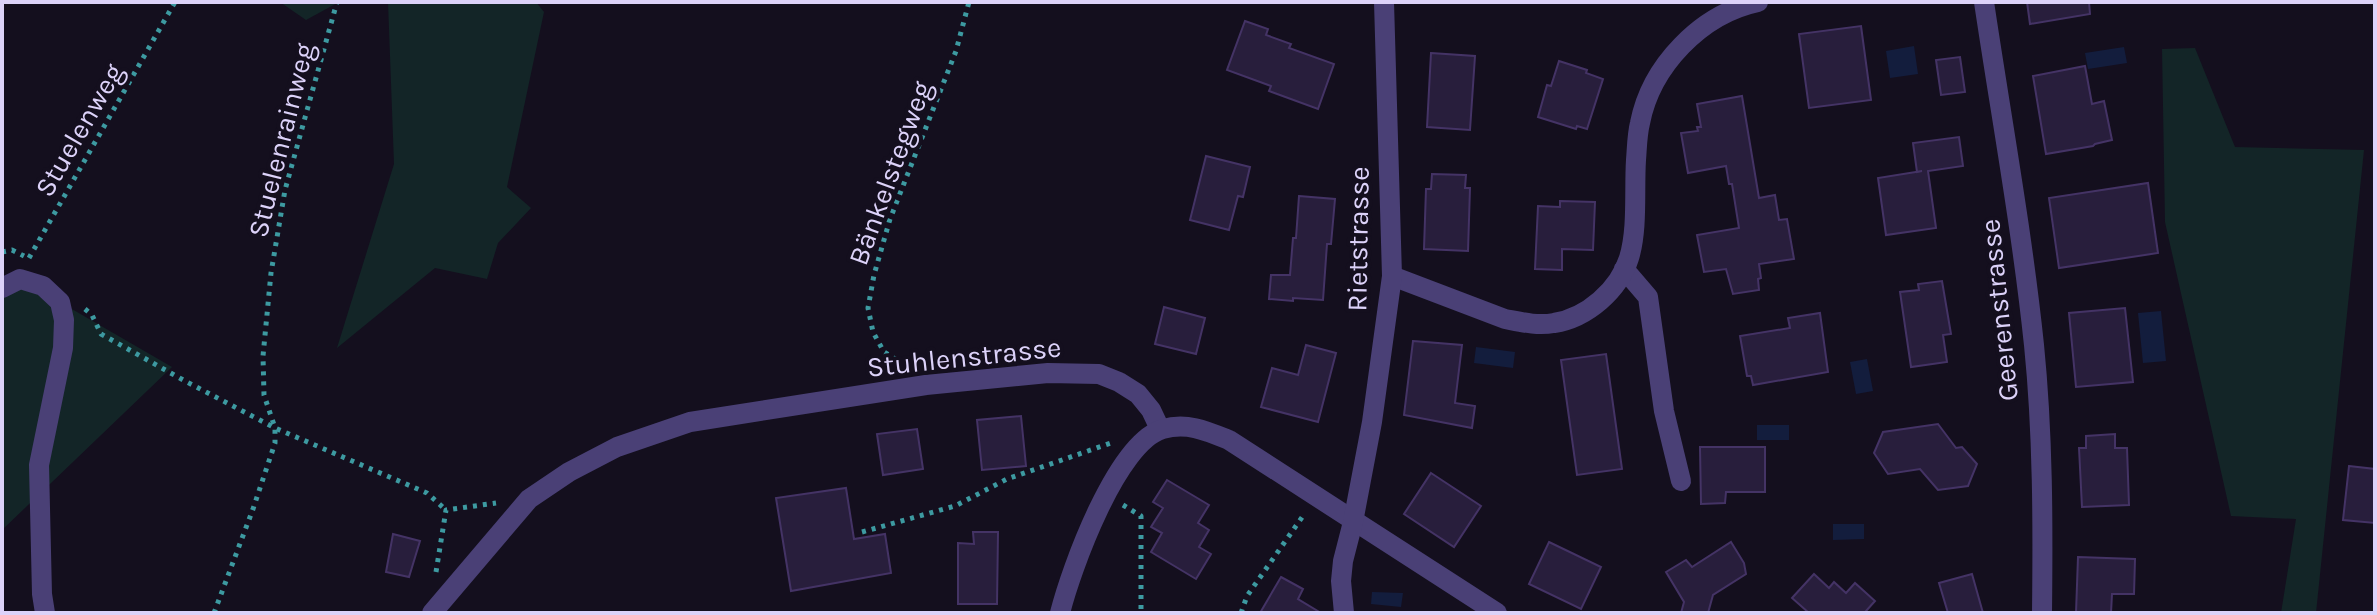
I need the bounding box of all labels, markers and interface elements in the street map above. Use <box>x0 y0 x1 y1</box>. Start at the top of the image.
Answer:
street label: Stuelenrainweg <box>241 39 321 241</box>
street label: Stuelenweg <box>28 57 130 202</box>
street label: Bänkelstegweg <box>841 76 939 270</box>
street label: Rietstrasse <box>1340 166 1376 312</box>
street label: Geerenstrasse <box>1973 217 2025 403</box>
street label: Stuhlenstrasse <box>865 330 1063 384</box>

